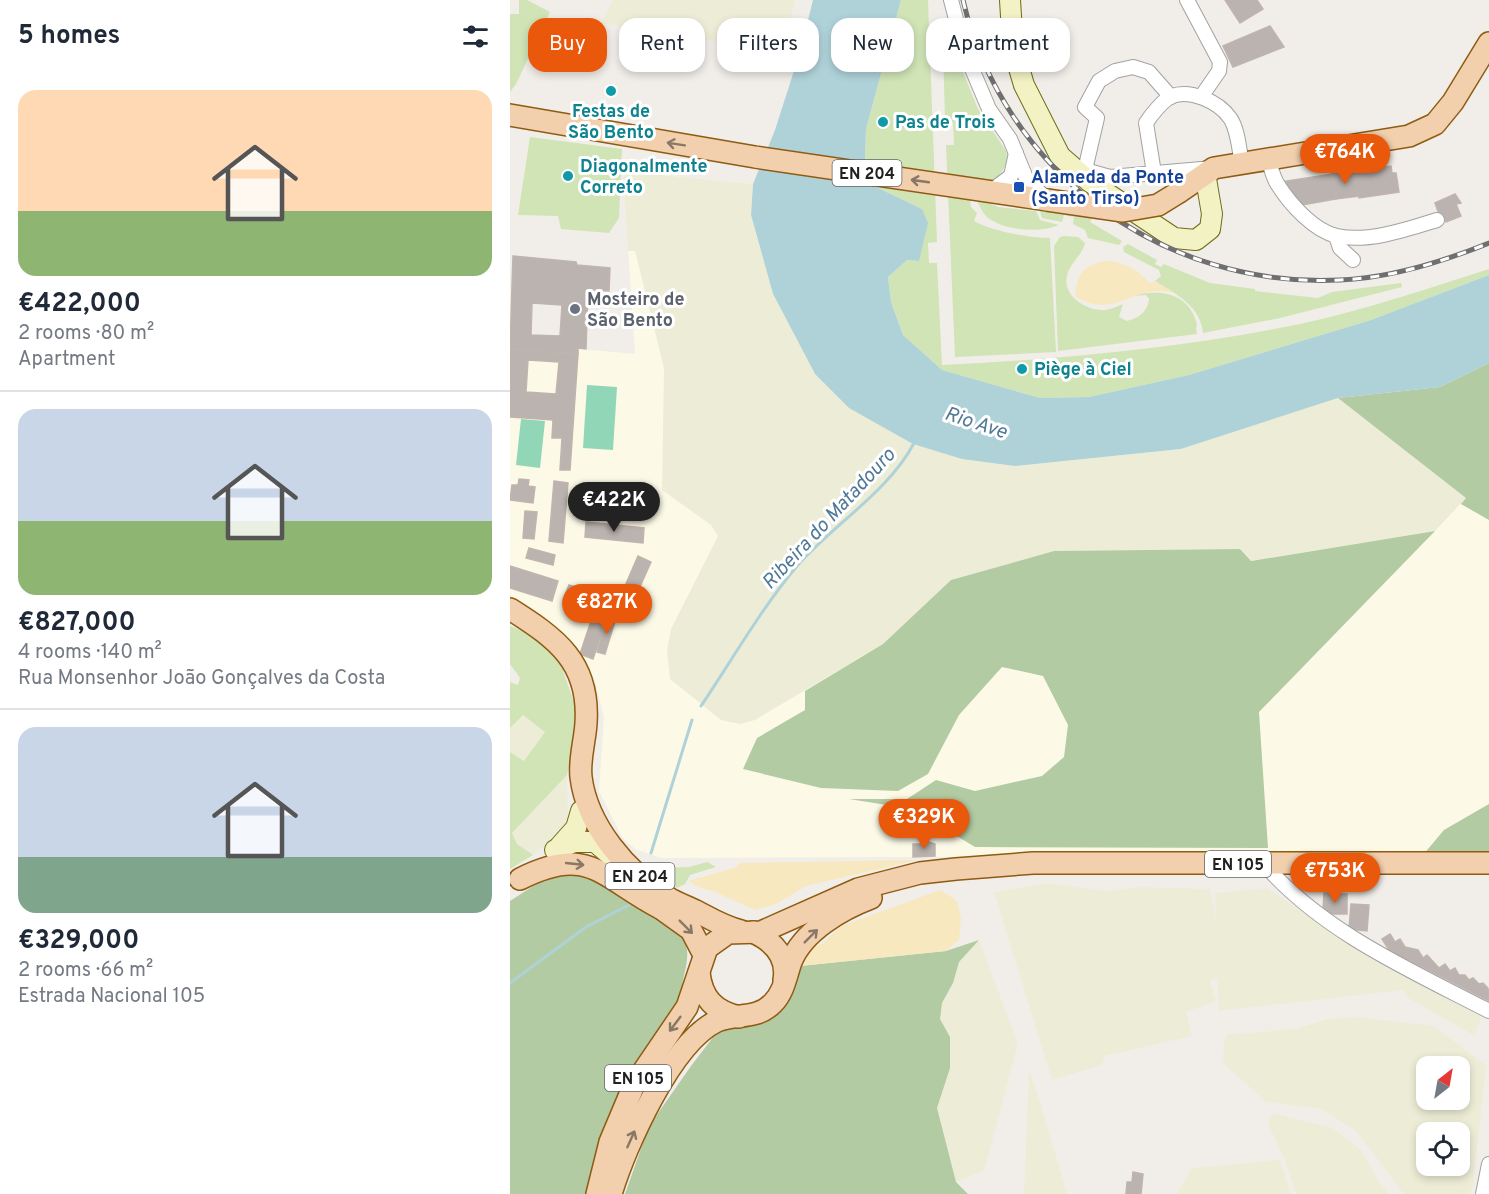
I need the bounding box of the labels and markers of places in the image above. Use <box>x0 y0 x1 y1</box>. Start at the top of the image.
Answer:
marker: Festas de São Bento <box>604 84 618 98</box>
place label: Festas de São Bento <box>568 101 654 145</box>
place label: Pas de Trois <box>895 112 995 135</box>
marker: Pas de Trois <box>876 115 890 129</box>
pin: €764K <box>1303 134 1387 185</box>
place label: Diagonalmente Correto <box>580 156 708 200</box>
place label: Alameda da Ponte (Santo Tirso) <box>1031 167 1184 211</box>
marker: Diagonalmente Correto <box>561 169 575 183</box>
marker: Alameda da Ponte (Santo Tirso) <box>1012 180 1026 194</box>
place label: Mosteiro de São Bento <box>587 289 684 333</box>
marker: Mosteiro de São Bento <box>568 302 582 316</box>
place label: Piège à Ciel <box>1034 359 1132 382</box>
marker: Piège à Ciel <box>1015 362 1029 376</box>
pin: €422K <box>572 482 656 533</box>
pin: €827K <box>565 584 649 635</box>
pin: €329K <box>882 799 966 850</box>
pin: €753K <box>1293 853 1377 904</box>

